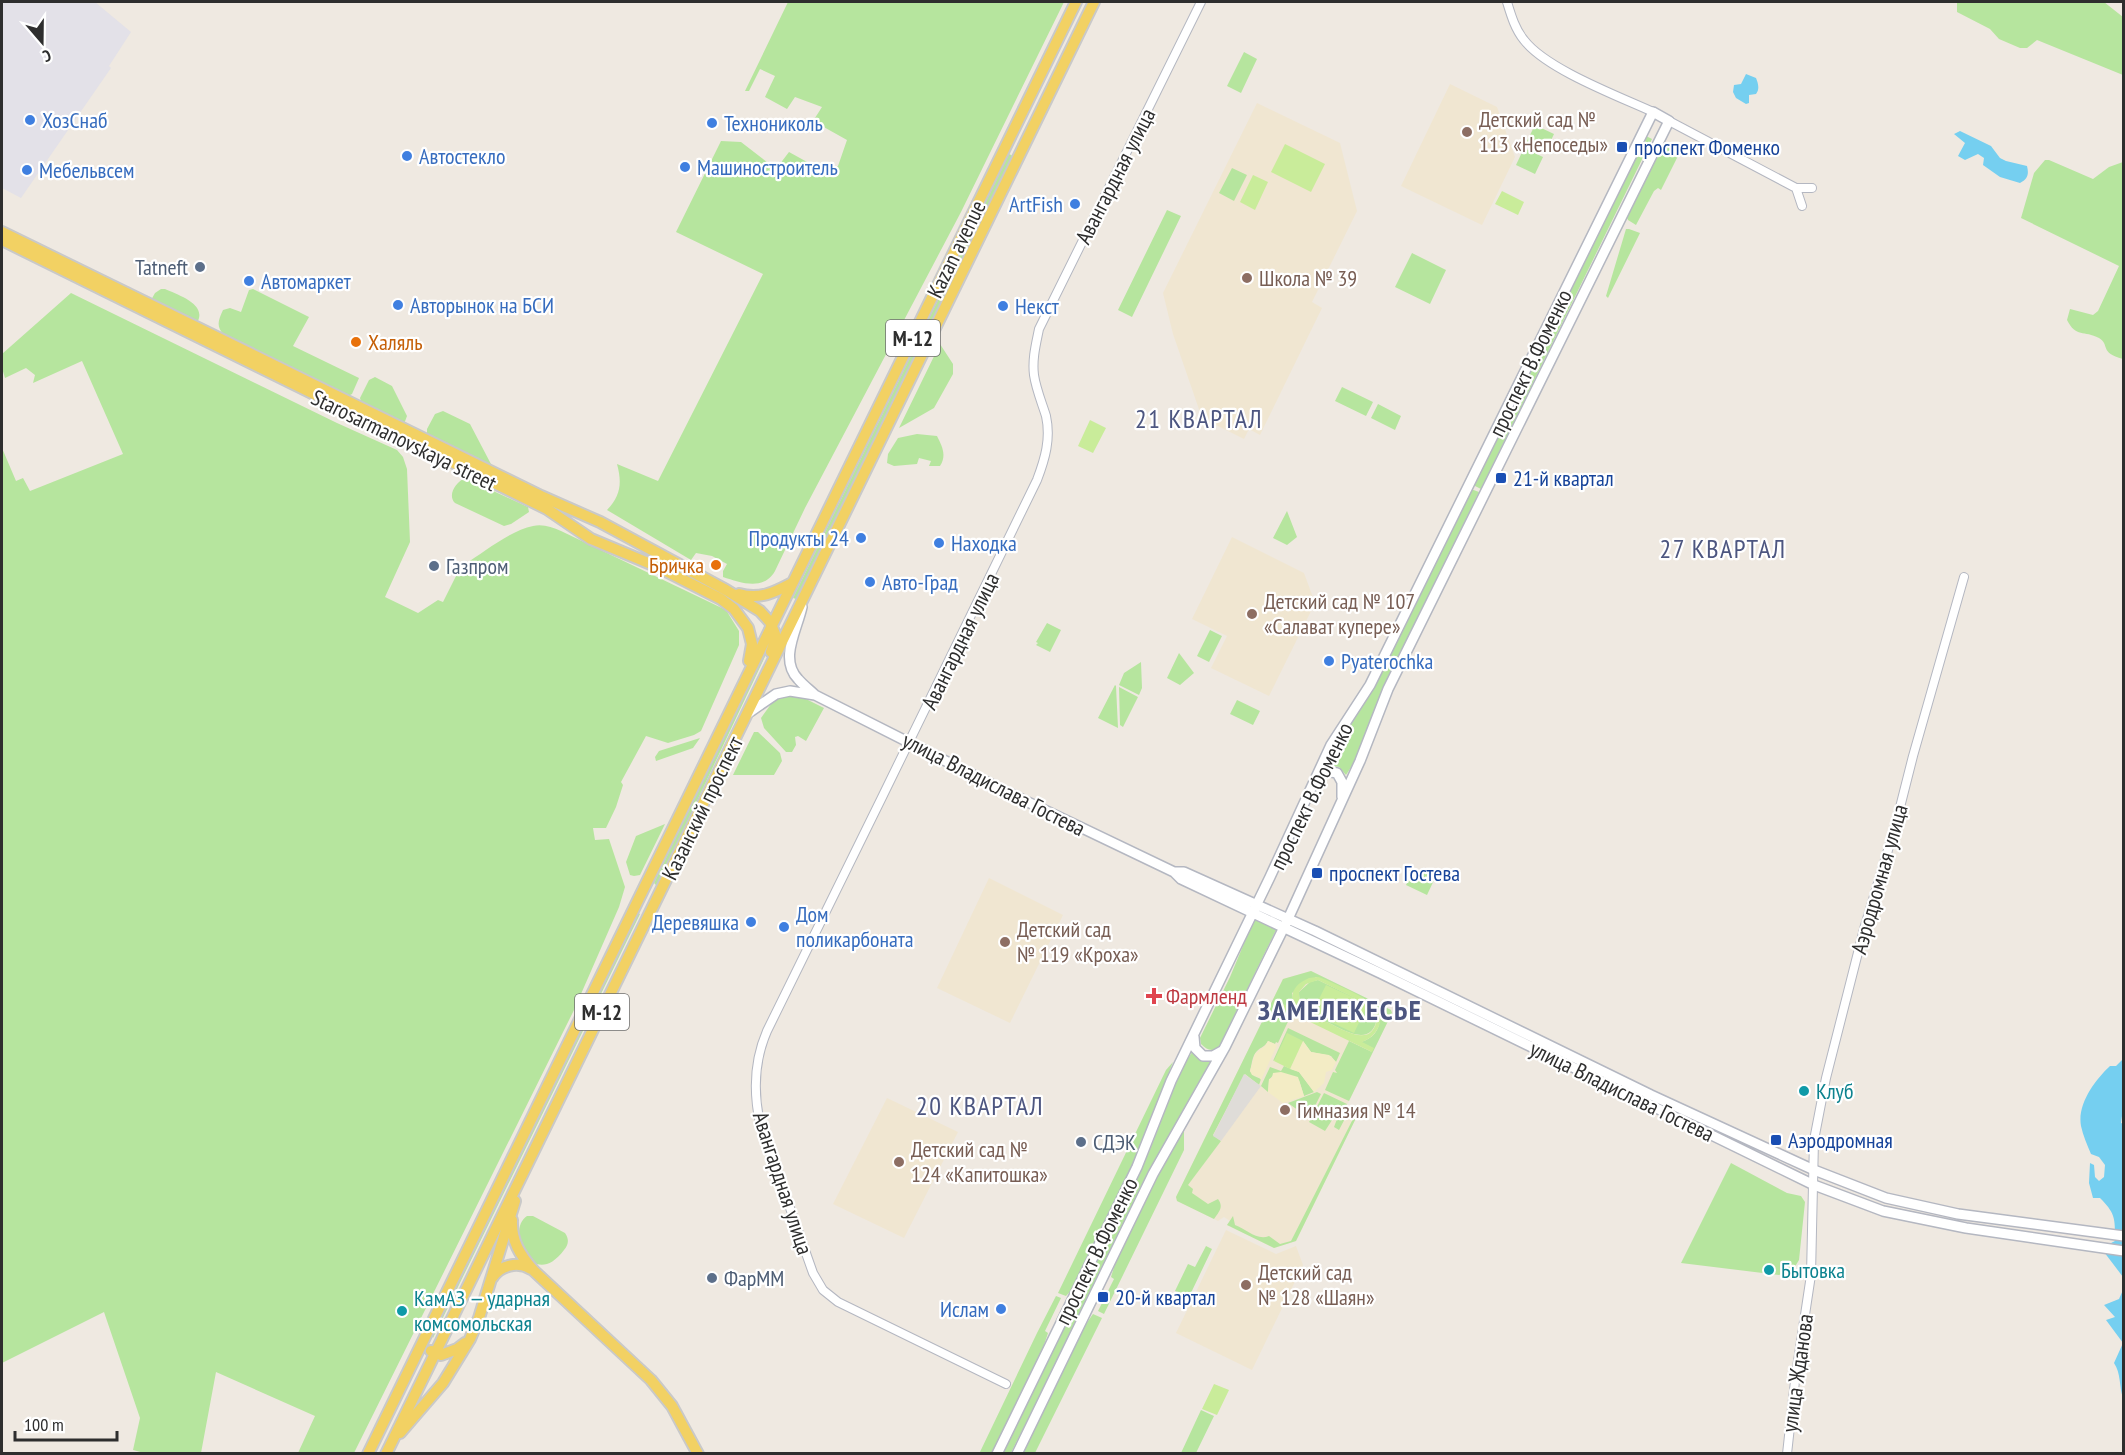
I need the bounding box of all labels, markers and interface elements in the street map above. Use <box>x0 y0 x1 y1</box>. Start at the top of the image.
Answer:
north arrow <box>12 12 72 72</box>
text: С <box>40 45 54 67</box>
street label: Авангардная улица <box>1069 103 1161 249</box>
place label: Детский сад № 113 «Непоседы» <box>1479 105 1608 158</box>
place label: ХозCнаб <box>42 106 107 134</box>
place label: Технониколь <box>724 109 823 137</box>
marker: ХозCнаб <box>23 113 37 127</box>
marker: Технониколь <box>705 116 719 130</box>
marker: Детский сад № 113 «Непоседы» <box>1460 125 1474 139</box>
place label: проспект Фоменко <box>1634 133 1780 161</box>
marker: проспект Фоменко <box>1615 140 1629 154</box>
place label: Автостекло <box>419 142 505 170</box>
marker: Автостекло <box>400 149 414 163</box>
place label: Машиностроитель <box>697 153 838 181</box>
place label: Мебельвсем <box>39 156 134 184</box>
marker: Машиностроитель <box>678 160 692 174</box>
marker: Мебельвсем <box>20 163 34 177</box>
place label: ArtFish <box>1009 190 1063 218</box>
street label: Kazan avenue <box>920 196 992 302</box>
marker: ArtFish <box>1068 197 1082 211</box>
place label: Tatneft <box>135 253 188 281</box>
marker: Tatneft <box>193 260 207 274</box>
place label: Школа № 39 <box>1259 264 1357 292</box>
place label: Автомаркет <box>261 267 352 295</box>
marker: Школа № 39 <box>1240 271 1254 285</box>
marker: Автомаркет <box>242 274 256 288</box>
street label: проспект В.Фоменко <box>1482 285 1578 441</box>
place label: Авторынок на БСИ <box>410 291 554 319</box>
place label: Некст <box>1015 292 1060 320</box>
marker: Авторынок на БСИ <box>391 298 405 312</box>
marker: Некст <box>996 299 1010 313</box>
road number: М-12 <box>886 320 940 356</box>
place label: Халяль <box>368 328 423 356</box>
marker: Халяль <box>349 335 363 349</box>
street label: Starosarmanovskaya street <box>307 383 501 497</box>
district label: 21 КВАРТАЛ <box>1135 402 1263 435</box>
place label: 21-й квартал <box>1513 464 1614 492</box>
marker: 21-й квартал <box>1494 471 1508 485</box>
place label: Продукты 24 <box>749 524 849 552</box>
place label: Находка <box>951 529 1017 557</box>
marker: Продукты 24 <box>854 531 868 545</box>
district label: 27 КВАРТАЛ <box>1660 532 1786 565</box>
marker: Находка <box>932 536 946 550</box>
place label: Бричка <box>649 551 704 579</box>
place label: Газпром <box>446 552 508 580</box>
marker: Бричка <box>709 558 723 572</box>
marker: Газпром <box>427 559 441 573</box>
place label: Авто-Град <box>882 568 958 596</box>
street label: Авангардная улица <box>915 568 1005 714</box>
marker: Авто-Град <box>863 575 877 589</box>
place label: Детский сад № 107 «Салават купере» <box>1264 587 1415 640</box>
marker: Детский сад № 107 «Салават купере» <box>1245 607 1259 621</box>
place label: Pyaterochka <box>1341 647 1433 675</box>
marker: Pyaterochka <box>1322 654 1336 668</box>
street label: проспект В.Фоменко <box>1263 718 1359 874</box>
street label: улица Владислава Гостева <box>898 726 1090 842</box>
street label: Казанский проспект <box>655 731 749 884</box>
street label: Аэродромная улица <box>1844 801 1914 957</box>
place label: проспект Гостева <box>1329 859 1460 887</box>
marker: проспект Гостева <box>1310 866 1324 880</box>
place label: Дом поликарбоната <box>796 900 914 953</box>
place label: Деревяшка <box>652 908 739 936</box>
marker: Деревяшка <box>744 915 758 929</box>
place label: Детский сад № 119 «Кроха» <box>1017 915 1139 968</box>
marker: Дом поликарбоната <box>777 920 791 934</box>
marker: Детский сад № 119 «Кроха» <box>998 935 1012 949</box>
place label: Фармленд <box>1166 982 1247 1010</box>
marker: Фармленд <box>1147 989 1161 1003</box>
district label: ЗАМЕЛЕКЕСЬЕ <box>1258 991 1422 1028</box>
road number: М-12 <box>575 994 629 1030</box>
street label: улица Владислава Гостева <box>1525 1034 1719 1148</box>
place label: Клуб <box>1816 1077 1853 1105</box>
marker: Клуб <box>1797 1084 1811 1098</box>
district label: 20 КВАРТАЛ <box>916 1089 1044 1122</box>
place label: Гимназия № 14 <box>1297 1096 1416 1124</box>
marker: Гимназия № 14 <box>1278 1103 1292 1117</box>
street label: Авангардная улица <box>747 1108 819 1258</box>
place label: Аэродромная <box>1788 1126 1893 1154</box>
place label: СДЭК <box>1093 1128 1136 1156</box>
marker: Аэродромная <box>1769 1133 1783 1147</box>
place label: Детский сад № 124 «Капитошка» <box>911 1135 1048 1188</box>
marker: СДЭК <box>1074 1135 1088 1149</box>
marker: Детский сад № 124 «Капитошка» <box>892 1155 906 1169</box>
street label: проспект В.Фоменко <box>1048 1173 1144 1329</box>
place label: Бытовка <box>1781 1256 1845 1284</box>
place label: Детский сад № 128 «Шаян» <box>1258 1258 1374 1311</box>
marker: Бытовка <box>1762 1263 1776 1277</box>
place label: ФарММ <box>724 1264 784 1292</box>
marker: ФарММ <box>705 1271 719 1285</box>
marker: Детский сад № 128 «Шаян» <box>1239 1278 1253 1292</box>
place label: 20-й квартал <box>1115 1283 1216 1311</box>
place label: КамАЗ — ударная комсомольская <box>414 1284 550 1337</box>
marker: 20-й квартал <box>1096 1290 1110 1304</box>
place label: Ислам <box>940 1295 989 1323</box>
marker: Ислам <box>994 1302 1008 1316</box>
marker: КамАЗ — ударная комсомольская <box>395 1304 409 1318</box>
street label: улица Жданова <box>1775 1312 1819 1434</box>
scale bar <box>15 1404 117 1442</box>
text: 100 m <box>24 1413 64 1436</box>

